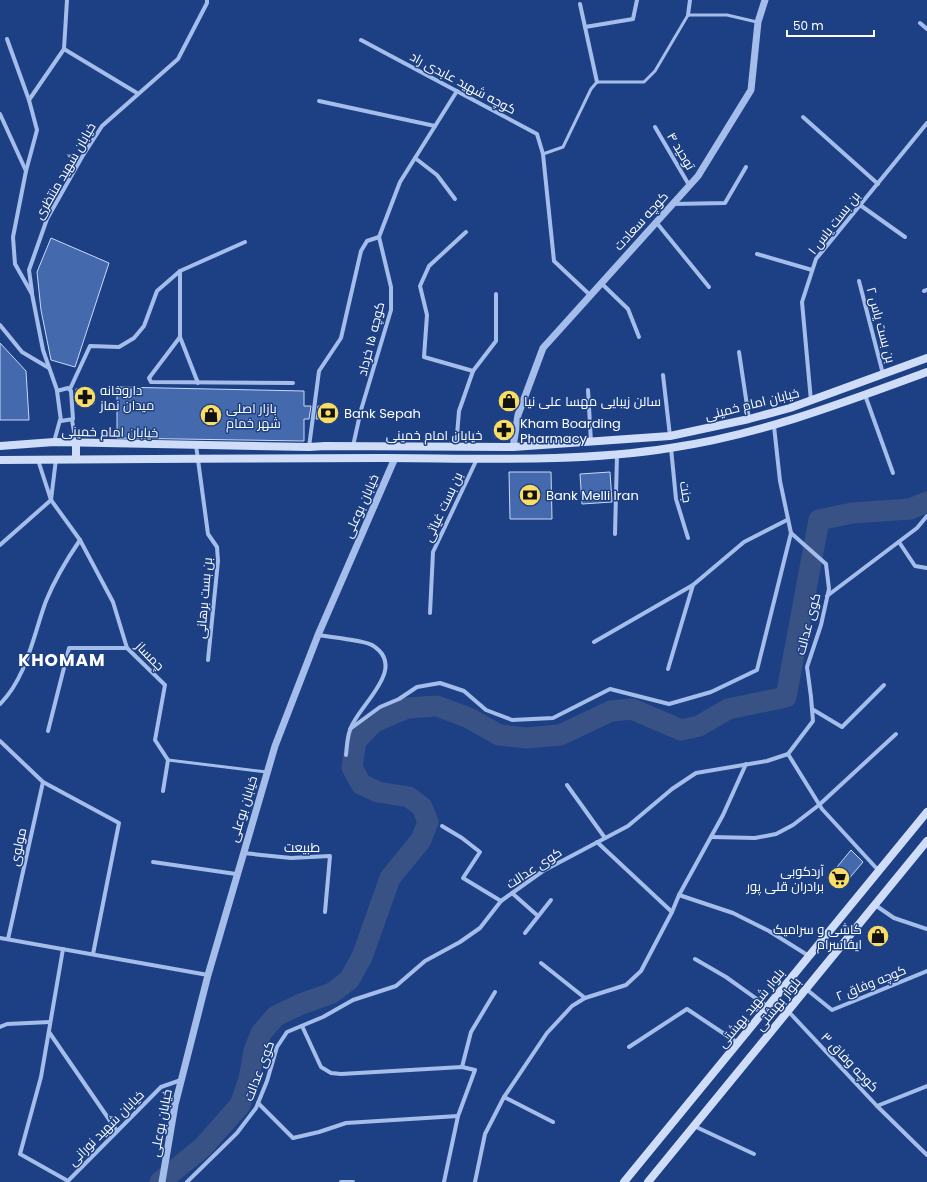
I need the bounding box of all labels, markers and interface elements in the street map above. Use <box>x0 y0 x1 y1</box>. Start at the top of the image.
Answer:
scale bar <box>787 12 874 38</box>
text: 50 m <box>793 17 824 34</box>
street label: کوچه شهید عابدی راد <box>407 47 519 119</box>
street label: خیابان شهید منتظری <box>29 119 101 223</box>
street label: توحید ۴ <box>662 128 700 174</box>
street label: کوچه سعادت <box>609 187 673 255</box>
street label: بن بست یاس ۱ <box>803 187 865 259</box>
street label: بن بست یاس ۲ <box>862 285 900 365</box>
street label: کوچه ۱۵ خرداد <box>353 300 389 378</box>
place label: داروخانه میدان نماز <box>99 381 154 415</box>
street label: خیابان امام خمینی <box>703 383 801 425</box>
pharmacy icon: داروخانه میدان نماز <box>72 384 98 410</box>
shop icon: سالن زیبایی مهسا علی نیا <box>496 388 522 414</box>
place label: سالن زیبایی مهسا علی نیا <box>524 392 661 411</box>
place label: بازار اصلی شهر خمام <box>226 399 281 433</box>
bank icon: Bank Sepah <box>315 400 341 426</box>
shop icon: بازار اصلی شهر خمام <box>198 402 224 428</box>
place label: Bank Sepah <box>344 404 421 423</box>
place label: Kham Boarding Pharmacy <box>520 414 621 448</box>
pharmacy icon: Kham Boarding Pharmacy <box>491 417 517 443</box>
street label: خیابان امام خمینی <box>61 422 159 442</box>
street label: خیابان امام خمینی <box>386 426 482 445</box>
street label: بن بست غیاثی <box>419 469 467 545</box>
street label: خیابان بوعلی <box>338 471 384 541</box>
street label: جنت <box>675 480 697 504</box>
bank icon: Bank Melli Iran <box>517 482 543 508</box>
place label: Bank Melli Iran <box>546 486 639 505</box>
street label: بن بست برهانی <box>191 557 217 639</box>
street label: کوی عدالت <box>791 591 825 657</box>
street label: چمساز <box>131 636 169 675</box>
district label: KHOMAM <box>18 648 106 672</box>
street label: خیابان بوعلی <box>224 773 262 845</box>
street label: مولوی <box>5 826 31 868</box>
street label: طبيعت <box>284 838 320 857</box>
street label: کوی عدالت <box>502 843 566 893</box>
place label: آردکوبی برادران قلی پور <box>746 862 824 896</box>
supermarket icon: آردکوبی برادران قلی پور <box>826 865 852 891</box>
place label: کاشی و سرامیک ایفاسرام <box>773 920 862 954</box>
shop icon: کاشی و سرامیک ایفاسرام <box>865 923 891 949</box>
street label: کوچه وفاق ۲ <box>833 960 909 1006</box>
street label: بلوار شهید بهشتی <box>713 964 789 1052</box>
street label: بلوار بهشتی <box>751 973 805 1035</box>
street label: کوچه وفاق ۳ <box>817 1028 883 1096</box>
street label: کوی عدالت <box>239 1038 279 1104</box>
street label: خیابان شهید نورانی <box>64 1086 148 1170</box>
street label: خیابان بوعلی <box>145 1088 177 1158</box>

